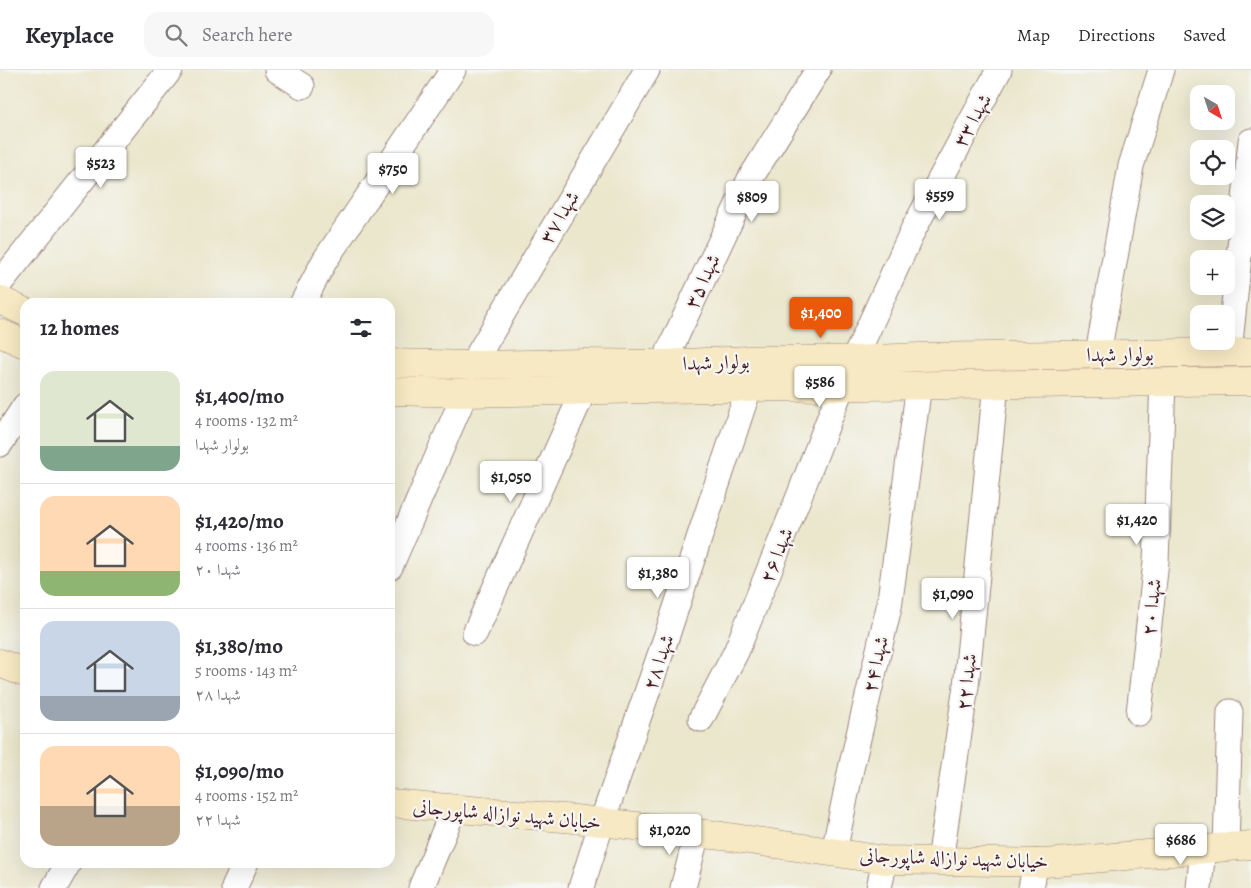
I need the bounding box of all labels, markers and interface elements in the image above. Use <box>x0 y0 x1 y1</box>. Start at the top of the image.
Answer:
search box <box>144 12 494 57</box>
text: Keyplace <box>25 19 114 51</box>
icon: search <box>162 21 190 49</box>
text: Search here <box>202 22 292 48</box>
text: Map <box>1017 23 1050 47</box>
text: Directions <box>1078 23 1155 47</box>
text: Saved <box>1183 23 1226 47</box>
north arrow <box>1190 85 1235 130</box>
map controls <box>1190 85 1235 350</box>
street label: شهدا ۳۳ <box>947 89 998 152</box>
button: locate <box>1190 140 1235 185</box>
pin: $523 <box>71 146 131 189</box>
text: $523 <box>87 152 115 174</box>
pin: $750 <box>363 152 423 195</box>
text: $750 <box>378 158 408 180</box>
pin: $559 <box>910 178 970 221</box>
pin: $809 <box>722 180 782 223</box>
text: $559 <box>926 184 954 206</box>
street label: شهدا ۳۷ <box>533 186 586 249</box>
text: $809 <box>737 186 767 208</box>
button: layers <box>1190 195 1235 240</box>
street label: شهدا ۳۵ <box>678 250 727 313</box>
button: + <box>1190 250 1235 295</box>
pin: $1,400 <box>780 296 862 339</box>
text: $1,400 <box>800 302 842 324</box>
button: − <box>1190 305 1235 350</box>
text: 12 homes <box>40 314 119 342</box>
icon: filters <box>347 314 375 342</box>
street label: بولوار شهدا <box>1086 340 1154 369</box>
street label: بولوار شهدا <box>682 348 750 377</box>
pin: $586 <box>790 366 850 408</box>
text: $586 <box>805 371 835 393</box>
text: $1,400/mo <box>195 382 284 410</box>
icon: home <box>80 391 140 451</box>
text: 4 rooms · 132 m² <box>195 410 298 432</box>
text: بولوار شهدا <box>195 434 249 456</box>
pin: $1,050 <box>470 460 552 503</box>
text: $1,050 <box>491 466 531 488</box>
pin: $1,420 <box>1096 504 1178 546</box>
text: $1,420/mo <box>195 507 284 535</box>
text: $1,420 <box>1117 509 1157 531</box>
icon: home <box>80 516 140 576</box>
street label: شهدا ۲۶ <box>753 524 800 587</box>
text: 4 rooms · 136 m² <box>195 535 298 557</box>
pin: $1,380 <box>617 556 699 599</box>
text: شهدا ۲۰ <box>195 559 241 581</box>
text: $1,380 <box>638 562 678 584</box>
street label: شهدا ۲۰ <box>1135 577 1168 637</box>
pin: $1,090 <box>912 578 994 620</box>
text: $1,090 <box>933 583 974 605</box>
street label: شهدا ۲۸ <box>636 631 681 694</box>
text: $1,380/mo <box>195 632 283 660</box>
street label: شهدا ۲۴ <box>856 633 895 695</box>
icon: home <box>80 641 140 701</box>
street label: شهدا ۲۲ <box>950 652 983 712</box>
text: 5 rooms · 143 m² <box>195 660 297 682</box>
text: شهدا ۲۸ <box>195 684 241 706</box>
text: $1,090/mo <box>195 757 284 785</box>
icon: home <box>80 766 140 826</box>
text: 4 rooms · 152 m² <box>195 785 298 807</box>
street label: خیابان شهید نوازاله شاپورجانی <box>412 793 602 837</box>
text: شهدا ۲۲ <box>195 809 241 831</box>
pin: $1,020 <box>629 814 711 856</box>
text: $1,020 <box>649 819 691 841</box>
pin: $686 <box>1151 824 1211 866</box>
text: $686 <box>1166 829 1196 851</box>
street label: خیابان شهید نوازاله شاپورجانی <box>859 842 1049 876</box>

